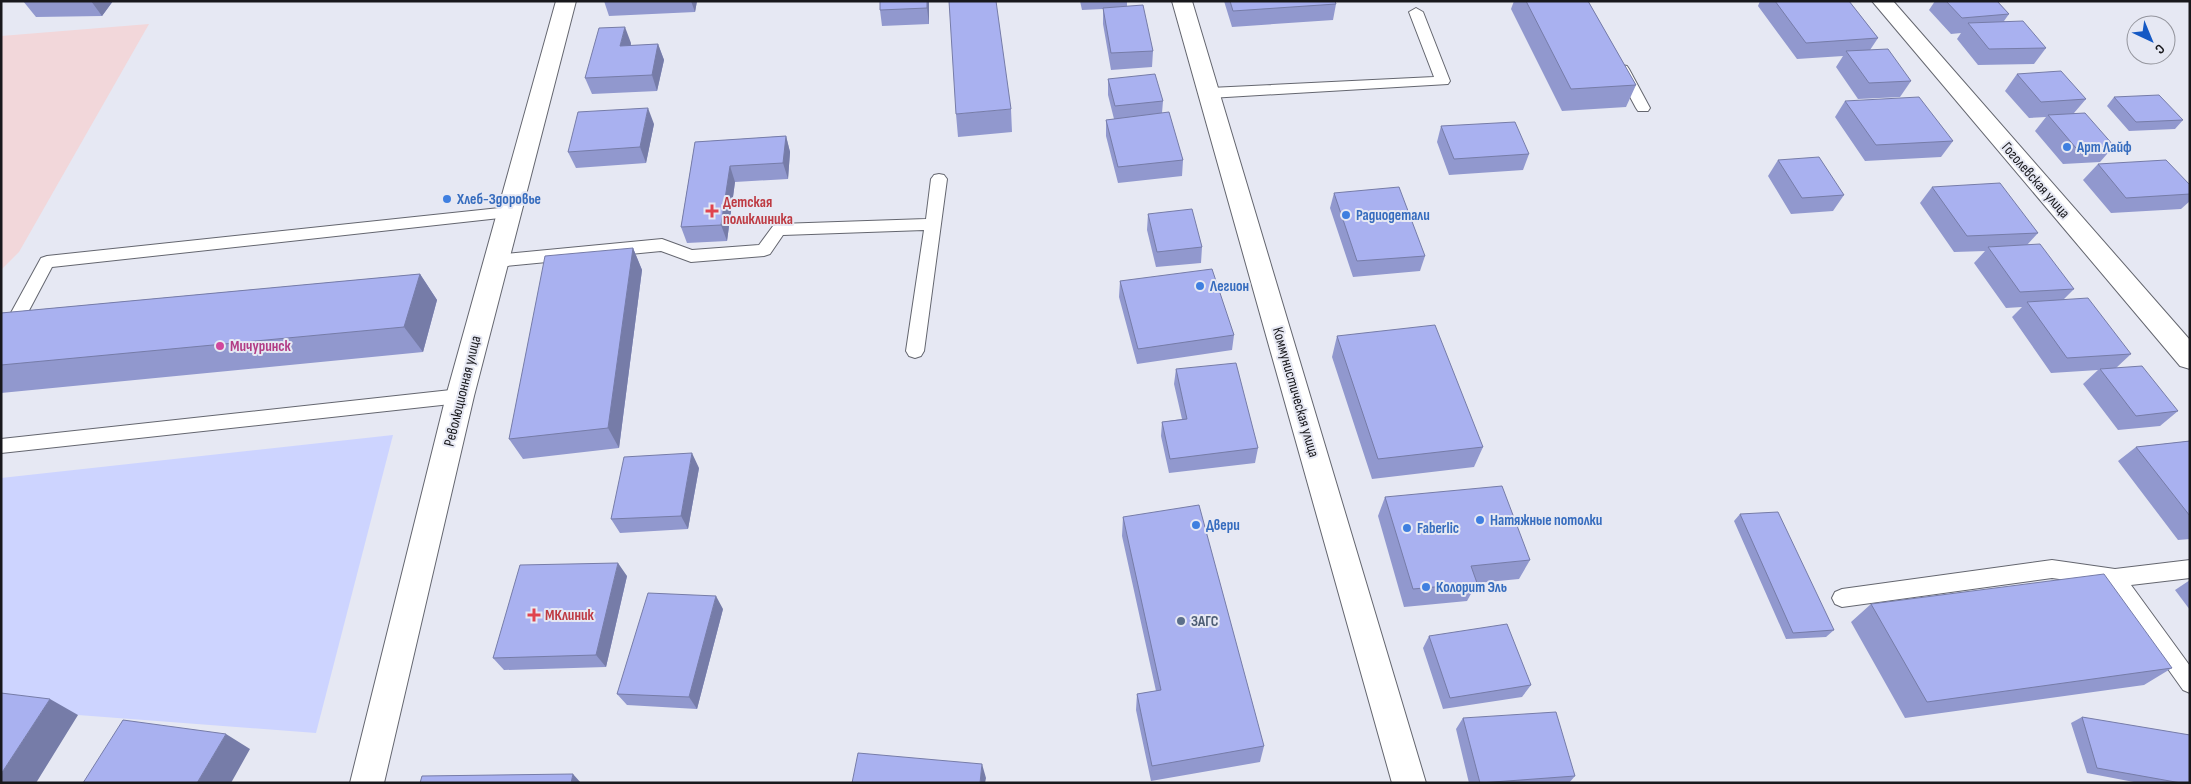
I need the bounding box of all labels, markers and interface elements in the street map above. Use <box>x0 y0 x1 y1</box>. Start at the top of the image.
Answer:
north arrow <box>2126 15 2176 65</box>
text: С <box>2151 40 2168 58</box>
street label: Гоголевская улица <box>1997 138 2074 223</box>
place label: Арт Лайф <box>2076 138 2132 157</box>
marker: Арт Лайф <box>2061 141 2073 153</box>
place label: Хлеб-Здоровье <box>456 190 541 209</box>
marker: Хлеб-Здоровье <box>441 193 453 205</box>
place label: Детская поликлиника <box>723 193 793 229</box>
marker: Детская поликлиника <box>705 204 719 218</box>
place label: Радиодетали <box>1356 206 1430 225</box>
marker: Радиодетали <box>1340 209 1352 221</box>
place label: Легион <box>1209 277 1249 296</box>
marker: Легион <box>1194 280 1206 292</box>
street label: Коммунистическая улица <box>1268 325 1323 460</box>
street label: Революционная улица <box>440 334 485 448</box>
place label: Мичуринск <box>230 337 292 356</box>
marker: Мичуринск <box>214 340 226 352</box>
place label: Натяжные потолки <box>1490 511 1602 530</box>
marker: Натяжные потолки <box>1474 514 1486 526</box>
place label: Двери <box>1206 516 1240 535</box>
marker: Двери <box>1190 519 1202 531</box>
place label: Faberlic <box>1417 519 1459 538</box>
marker: Faberlic <box>1401 522 1413 534</box>
place label: Колорит Эль <box>1436 578 1507 597</box>
marker: Колорит Эль <box>1420 581 1432 593</box>
place label: МКлиник <box>545 606 595 625</box>
marker: МКлиник <box>527 608 541 622</box>
place label: ЗАГС <box>1191 612 1219 631</box>
marker: ЗАГС <box>1175 615 1187 627</box>

